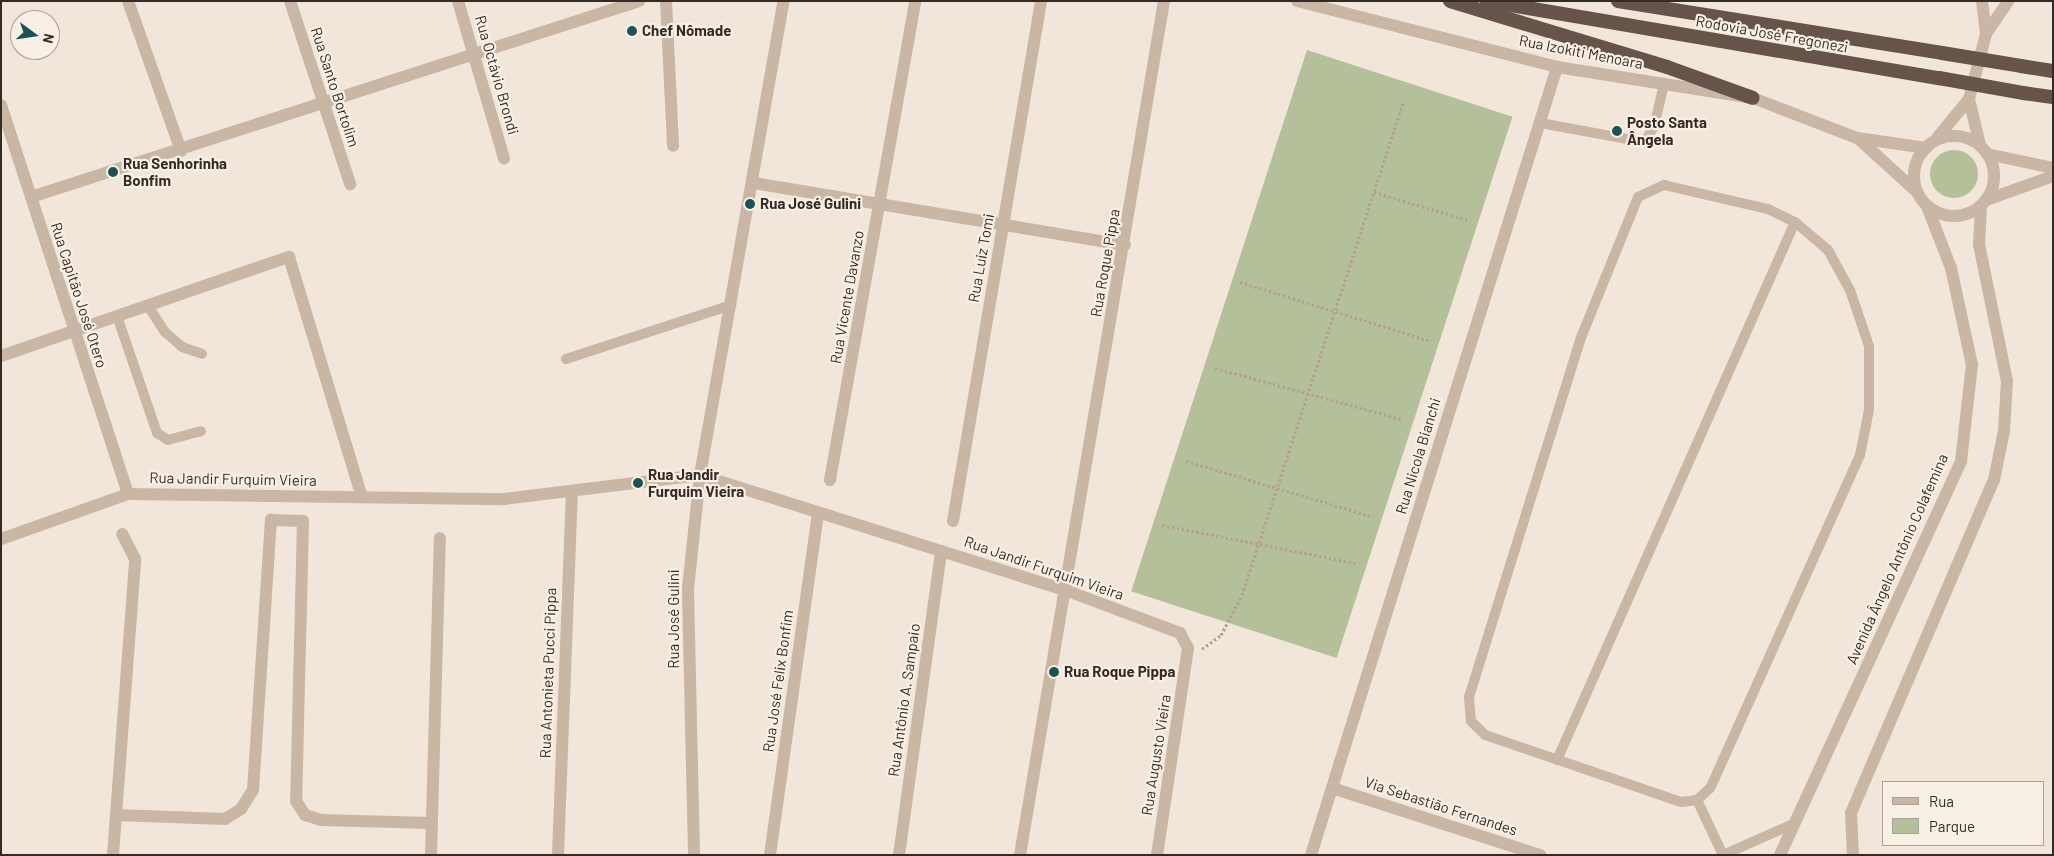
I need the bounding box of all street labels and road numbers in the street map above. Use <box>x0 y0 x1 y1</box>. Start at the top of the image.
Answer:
street label: Rodovia José Fregonezi <box>1694 12 1850 56</box>
street label: Rua Octávio Brondi <box>471 13 523 137</box>
street label: Rua Santo Bortolim <box>307 25 363 149</box>
street label: Rua Izokiti Menoara <box>1517 31 1645 73</box>
street label: Rua Roque Pippa <box>1087 208 1123 318</box>
street label: Rua Luiz Tomi <box>964 212 998 304</box>
street label: Rua Capitão José Otero <box>47 220 111 370</box>
street label: Rua Vicente Davanzo <box>826 229 868 365</box>
street label: Rua Nicola Bianchi <box>1392 396 1444 516</box>
street label: Avenida Ângelo Antônio Colafemina <box>1842 451 1952 667</box>
street label: Rua Jandir Furquim Vieira <box>149 469 317 489</box>
street label: Rua Jandir Furquim Vieira <box>962 532 1126 604</box>
street label: Rua José Gulini <box>665 569 683 669</box>
street label: Rua Antonieta Pucci Pippa <box>536 587 560 759</box>
street label: Rua José Felix Bonfim <box>759 609 797 753</box>
street label: Rua Antônio A. Sampaio <box>884 622 924 778</box>
street label: Rua Augusto Vieira <box>1138 693 1174 817</box>
street label: Via Sebastião Fernandes <box>1362 773 1520 839</box>

